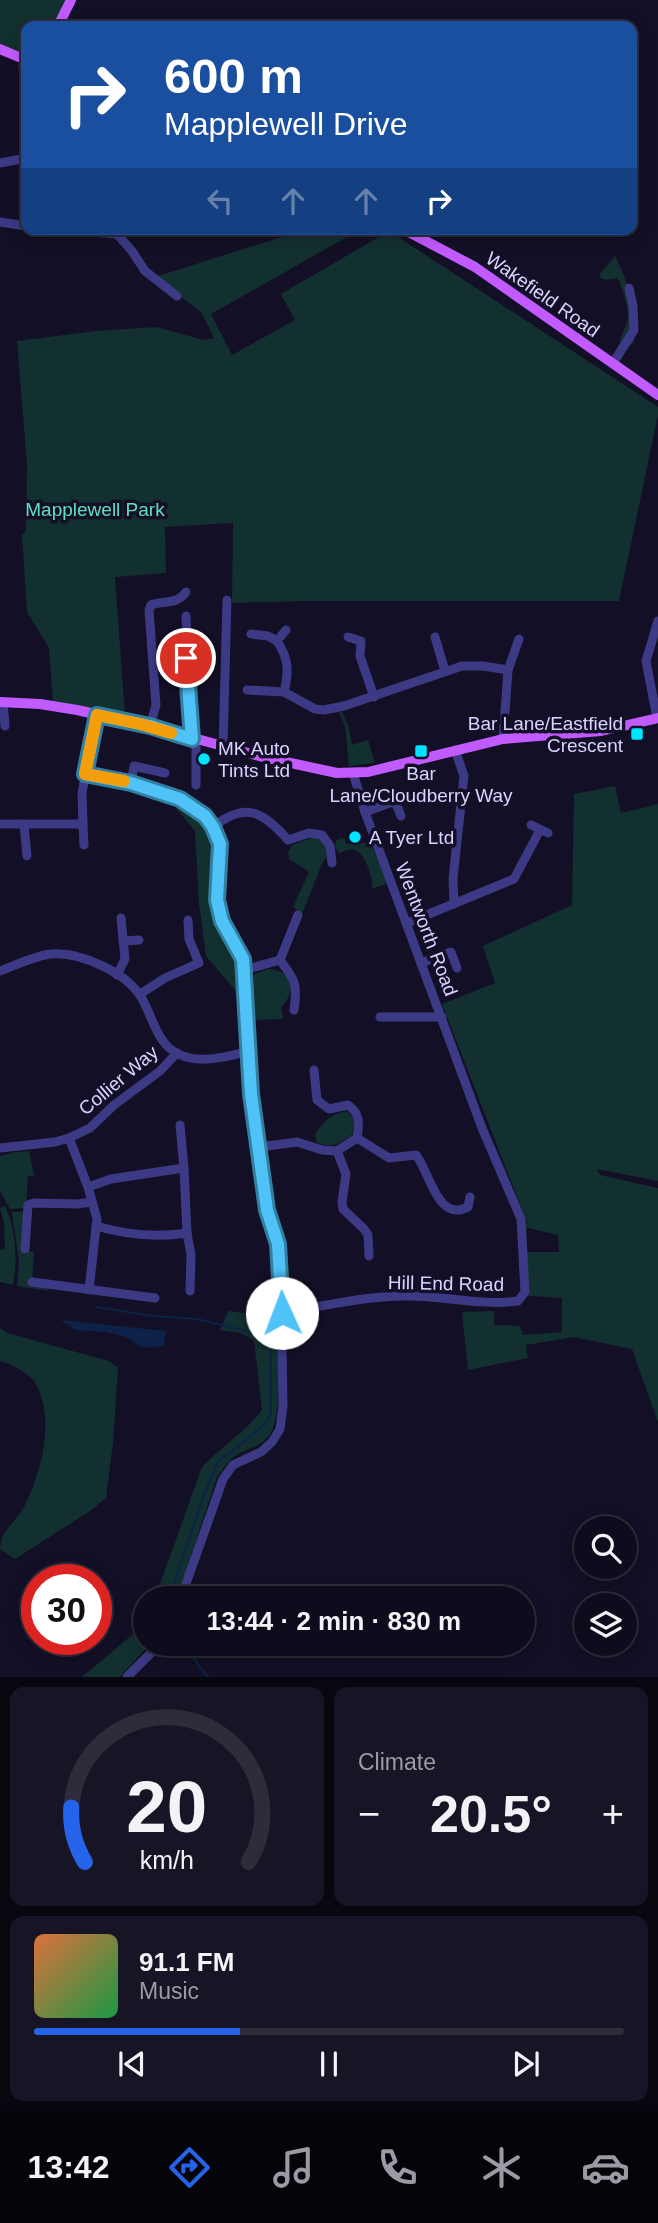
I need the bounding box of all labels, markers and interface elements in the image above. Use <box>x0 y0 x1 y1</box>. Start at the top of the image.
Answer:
icon: right <box>49 49 140 140</box>
text: 600 m <box>164 49 303 103</box>
text: Mapplewell Drive <box>164 106 408 142</box>
icon: left <box>201 182 239 220</box>
icon: ahead <box>274 182 312 220</box>
icon: ahead <box>347 182 385 220</box>
icon: right <box>420 182 458 220</box>
street label: Wakefield Road <box>482 248 603 341</box>
park label: Mapplewell Park <box>25 499 165 520</box>
pin <box>156 628 216 688</box>
icon: arrive <box>167 639 205 677</box>
place label: Bar Lane/Eastfield Crescent <box>468 713 624 756</box>
marker: Bar Lane/Eastfield Crescent <box>629 726 645 742</box>
place label: MK Auto Tints Ltd <box>218 738 290 781</box>
marker: Bar Lane/Cloudberry Way <box>413 743 429 759</box>
marker: MK Auto Tints Ltd <box>196 751 212 767</box>
place label: Bar Lane/Cloudberry Way <box>329 763 513 806</box>
place label: A Tyer Ltd <box>369 827 454 848</box>
marker: A Tyer Ltd <box>347 829 363 845</box>
street label: Wentworth Road <box>391 860 462 999</box>
street label: Collier Way <box>75 1041 162 1119</box>
street label: Hill End Road <box>388 1272 504 1295</box>
position arrow <box>245 1276 319 1350</box>
map controls <box>574 1516 637 1656</box>
button: search <box>574 1516 637 1579</box>
speed limit sign: 30 <box>21 1564 112 1655</box>
button: layers <box>574 1593 637 1656</box>
text: 13:44 · 2 min · 830 m <box>207 1606 461 1636</box>
text: Climate <box>358 1749 436 1775</box>
text: 20 <box>127 1767 207 1848</box>
text: 20.5° <box>430 1785 552 1843</box>
text: − <box>358 1793 380 1835</box>
text: + <box>602 1793 624 1835</box>
text: km/h <box>140 1846 194 1874</box>
text: 91.1 FM <box>139 1947 234 1977</box>
text: Music <box>139 1978 199 2004</box>
icon: previous <box>113 2045 151 2083</box>
icon: pause <box>310 2045 348 2083</box>
icon: next <box>507 2045 545 2083</box>
icon: directions <box>165 2143 214 2192</box>
icon: music <box>269 2143 318 2192</box>
icon: phone <box>373 2143 422 2192</box>
icon: climate <box>477 2143 526 2192</box>
icon: car <box>581 2143 630 2192</box>
text: 13:42 <box>28 2149 109 2185</box>

